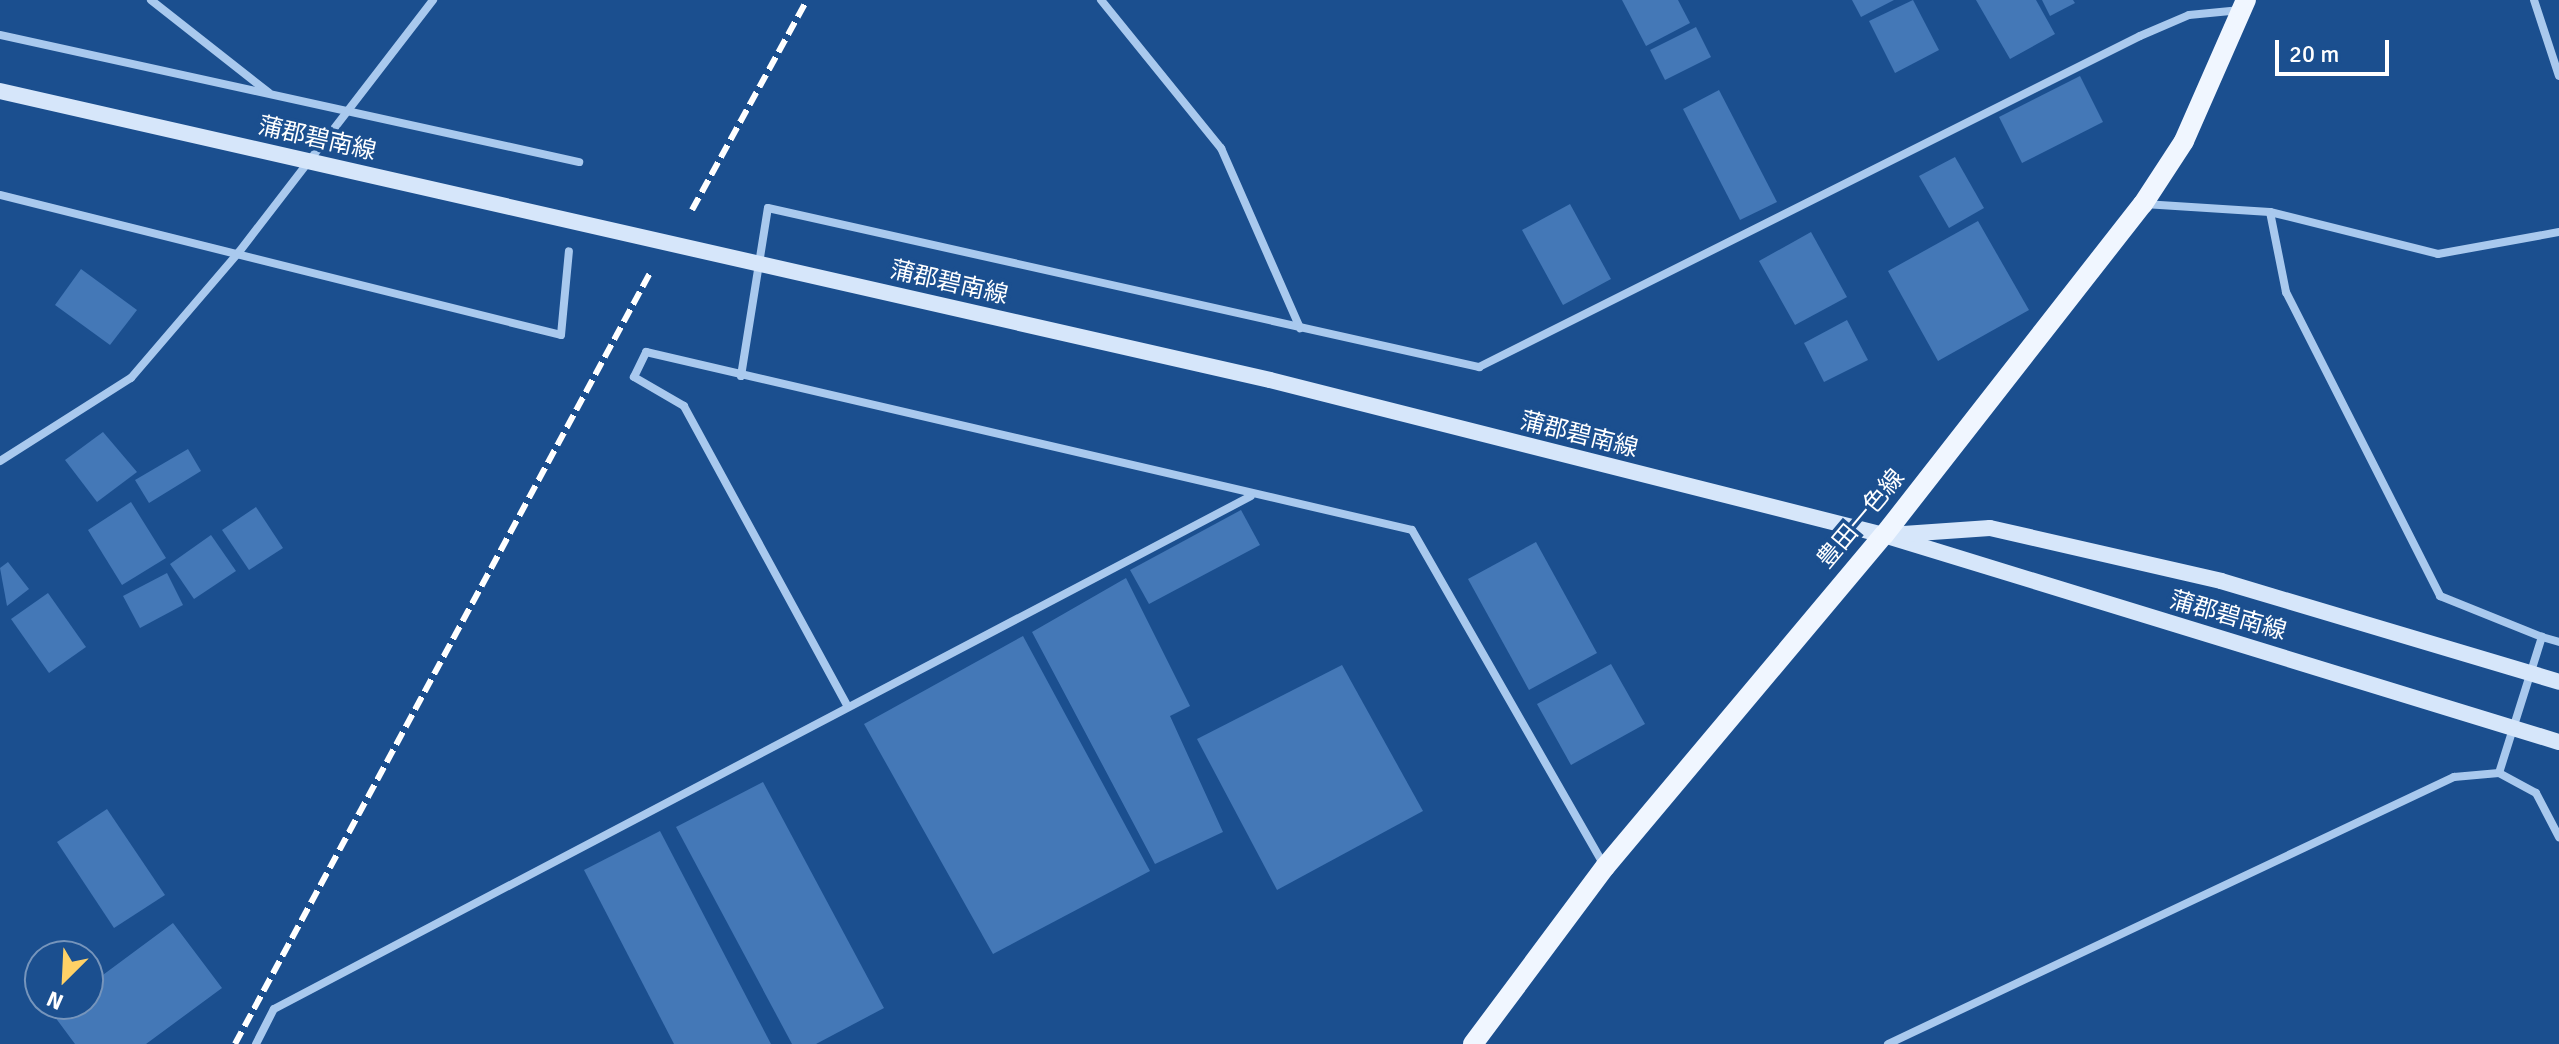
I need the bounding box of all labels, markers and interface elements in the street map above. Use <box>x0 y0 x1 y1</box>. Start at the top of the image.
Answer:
scale bar <box>2279 24 2393 74</box>
text: 20 m <box>2289 39 2339 69</box>
street label: 蒲郡碧南線 <box>255 111 379 167</box>
street label: 蒲郡碧南線 <box>887 255 1011 311</box>
street label: 蒲郡碧南線 <box>1517 407 1641 463</box>
street label: 豊田一色線 <box>1811 464 1911 574</box>
street label: 蒲郡碧南線 <box>2166 586 2290 646</box>
north arrow <box>24 940 104 1020</box>
text: N <box>42 985 67 1016</box>

